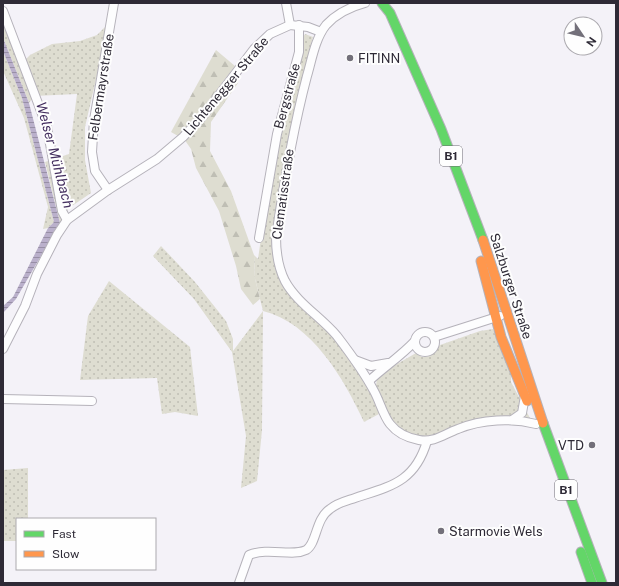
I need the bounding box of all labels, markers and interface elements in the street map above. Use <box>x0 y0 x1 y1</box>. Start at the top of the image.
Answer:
north arrow <box>563 16 603 56</box>
street label: Felbermayrstraße <box>85 33 117 141</box>
street label: Lichtenegger Straße <box>180 34 272 138</box>
text: N <box>584 35 599 49</box>
place label: FITINN <box>358 51 400 66</box>
marker: FITINN <box>345 53 355 63</box>
street label: Bergstraße <box>271 62 303 130</box>
water label: Welser Mühlbach <box>33 100 77 210</box>
road number: B1 <box>440 146 462 166</box>
street label: Clematisstraße <box>269 148 297 240</box>
street label: Salzburger Straße <box>487 231 535 341</box>
place label: VTD <box>558 438 584 453</box>
marker: VTD <box>587 440 597 450</box>
road number: B1 <box>555 480 577 500</box>
legend <box>16 518 156 570</box>
place label: Starmovie Wels <box>449 524 543 539</box>
marker: Starmovie Wels <box>436 526 446 536</box>
text: Fast <box>52 527 77 541</box>
text: Slow <box>52 547 80 561</box>

